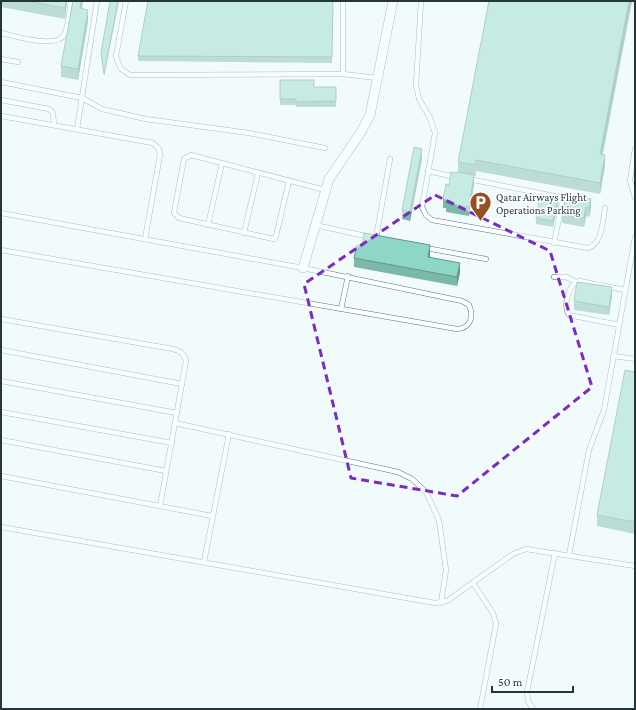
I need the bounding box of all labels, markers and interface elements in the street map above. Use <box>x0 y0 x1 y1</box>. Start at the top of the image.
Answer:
parking icon: Qatar Airways Flight Operations Parking <box>468 190 494 223</box>
place label: Qatar Airways Flight Operations Parking <box>496 191 587 217</box>
scale bar <box>492 668 573 694</box>
text: 50 m <box>498 675 523 689</box>

